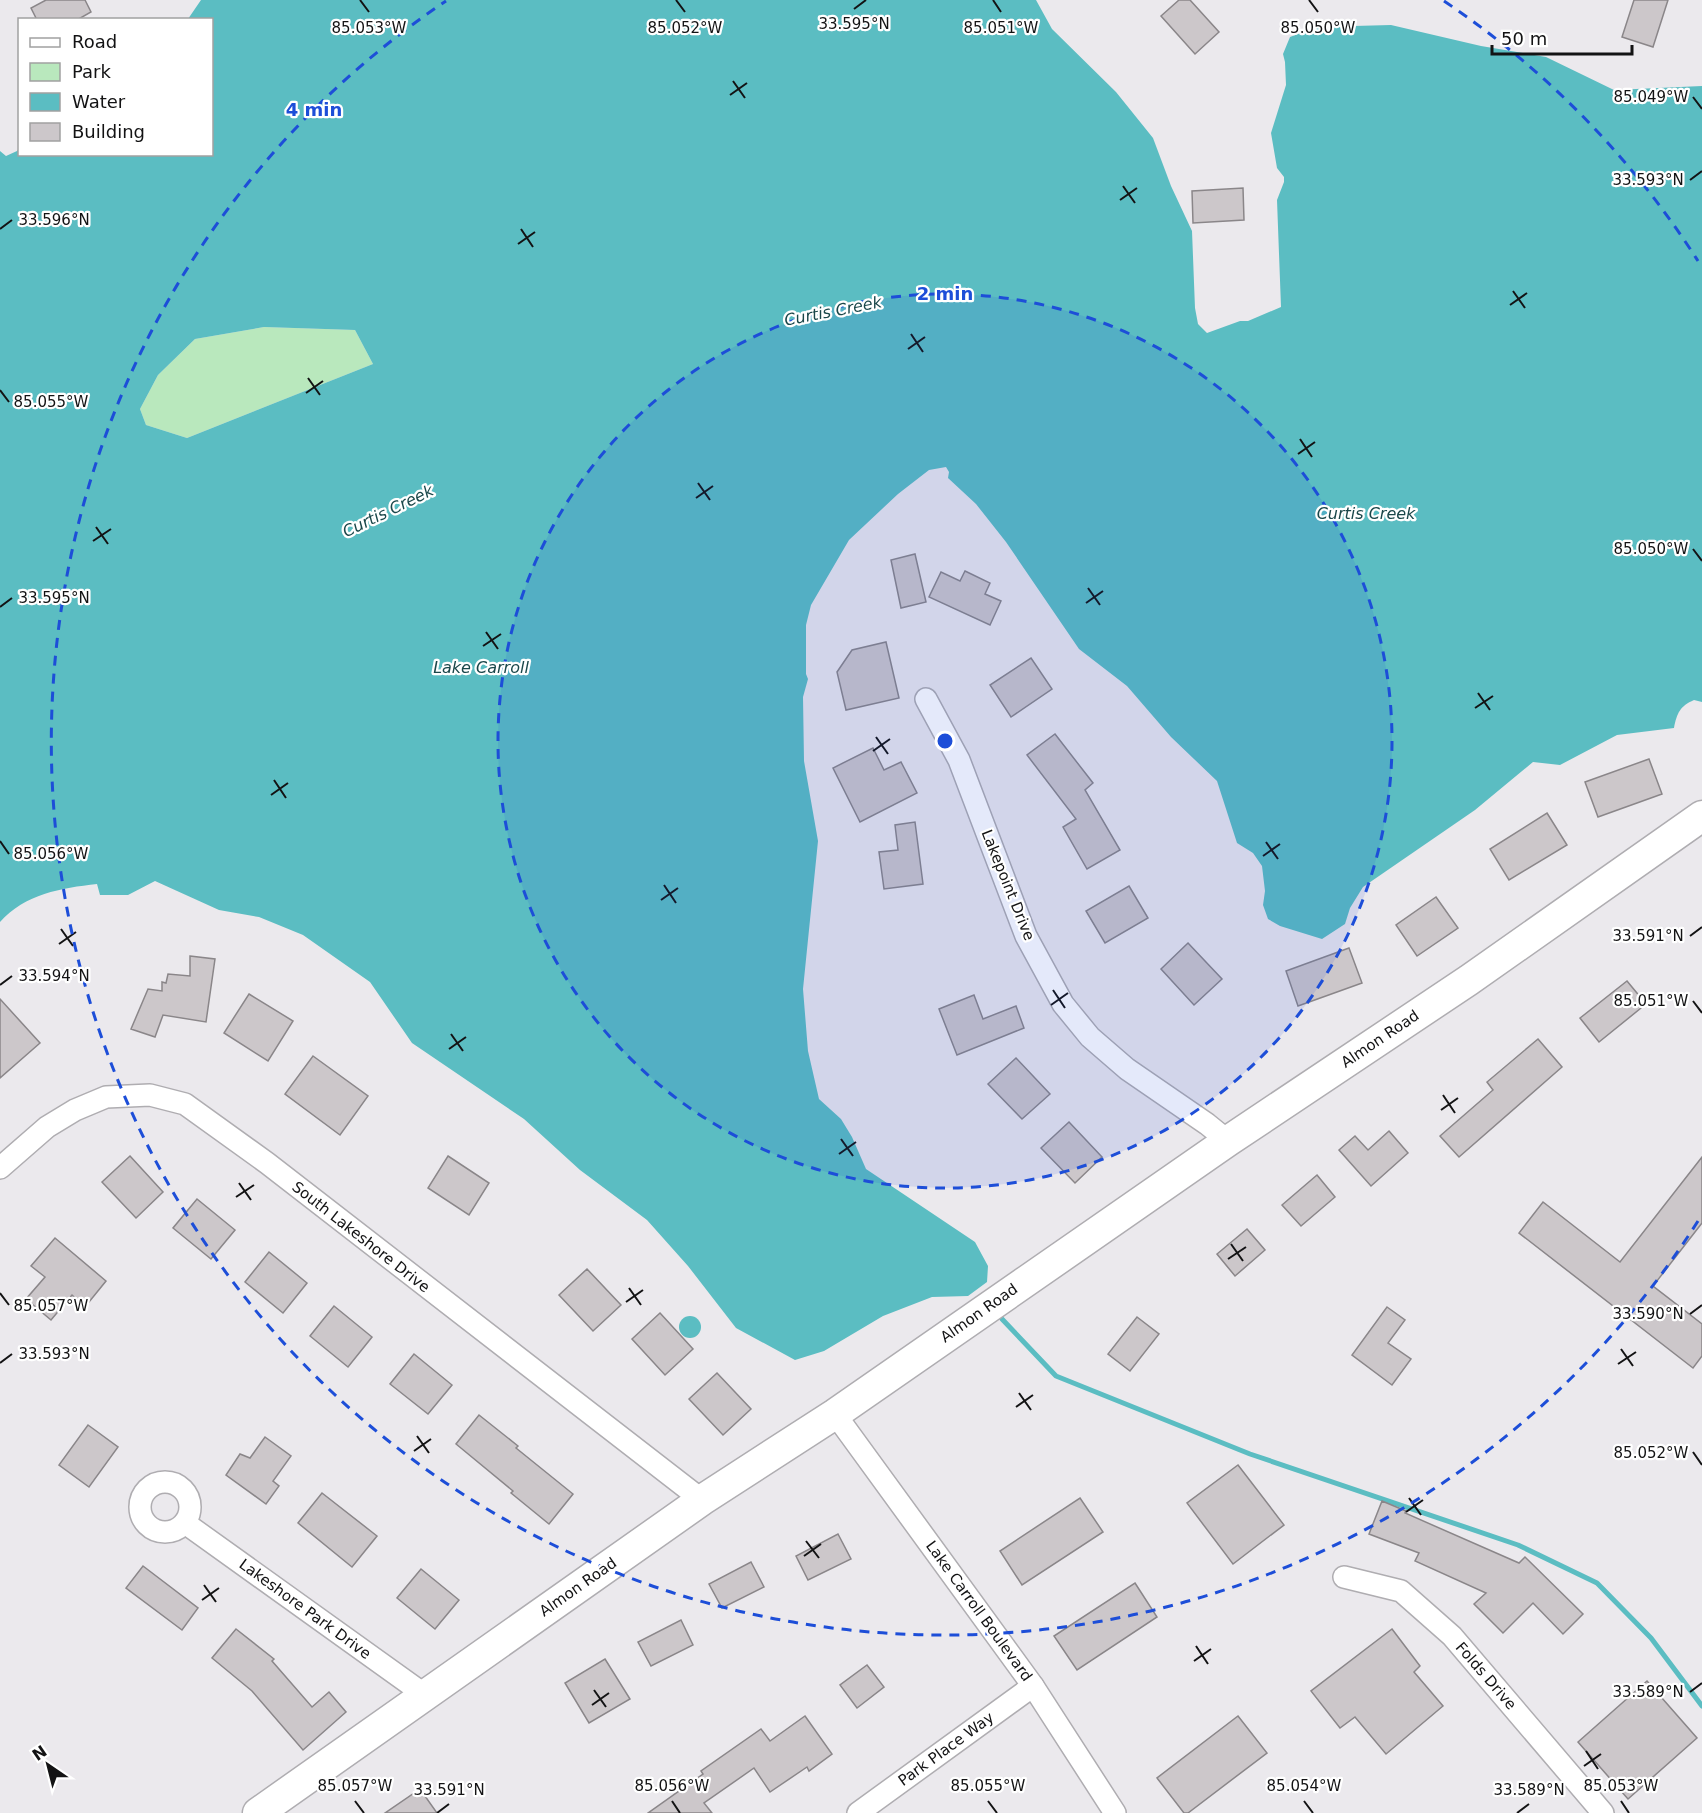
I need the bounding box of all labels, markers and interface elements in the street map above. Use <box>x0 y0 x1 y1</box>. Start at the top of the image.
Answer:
text: 33.595°N <box>818 15 890 33</box>
legend <box>18 18 213 156</box>
scale bar <box>1492 18 1632 56</box>
text: 85.053°W <box>332 19 407 37</box>
text: 85.052°W <box>648 19 723 37</box>
text: 85.051°W <box>964 19 1039 37</box>
text: 85.050°W <box>1281 19 1356 37</box>
text: 50 m <box>1501 28 1547 49</box>
text: Road <box>72 31 117 52</box>
text: Park <box>72 61 111 82</box>
text: 85.049°W <box>1614 88 1689 106</box>
text: Water <box>72 91 126 112</box>
text: 4 min <box>286 99 342 120</box>
text: Building <box>72 121 145 142</box>
text: 33.593°N <box>1612 171 1684 189</box>
text: 33.596°N <box>18 211 90 229</box>
text: 2 min <box>917 283 973 304</box>
water label: Curtis Creek <box>783 292 884 330</box>
text: 85.055°W <box>14 393 89 411</box>
water label: Curtis Creek <box>339 480 437 541</box>
water label: Curtis Creek <box>1317 504 1416 523</box>
text: 85.050°W <box>1614 540 1689 558</box>
text: 33.595°N <box>18 589 90 607</box>
water label: Lake Carroll <box>433 658 529 677</box>
centre of rings <box>935 731 955 751</box>
street label: Lakepoint Drive <box>978 827 1038 943</box>
text: 85.056°W <box>14 845 89 863</box>
text: 33.591°N <box>1612 927 1684 945</box>
text: 33.594°N <box>18 967 90 985</box>
text: 85.051°W <box>1614 992 1689 1010</box>
street label: Almon Road <box>1338 1006 1422 1072</box>
street label: South Lakeshore Drive <box>289 1178 433 1296</box>
street label: Almon Road <box>937 1280 1021 1346</box>
text: 85.057°W <box>14 1297 89 1315</box>
text: 33.590°N <box>1612 1305 1684 1323</box>
text: 33.593°N <box>18 1345 90 1363</box>
text: 85.052°W <box>1614 1444 1689 1462</box>
street label: Lake Carroll Boulevard <box>922 1537 1036 1685</box>
street label: Almon Road <box>536 1554 620 1620</box>
street label: Lakeshore Park Drive <box>236 1555 374 1663</box>
street label: Folds Drive <box>1452 1639 1520 1713</box>
text: 33.589°N <box>1612 1683 1684 1701</box>
street label: Park Place Way <box>895 1708 997 1790</box>
north arrow <box>18 1735 78 1795</box>
text: N <box>29 1742 51 1765</box>
text: 85.057°W <box>318 1777 393 1795</box>
text: 85.056°W <box>635 1777 710 1795</box>
text: 85.055°W <box>951 1777 1026 1795</box>
text: 85.054°W <box>1267 1777 1342 1795</box>
text: 85.053°W <box>1584 1777 1659 1795</box>
text: 33.591°N <box>413 1781 485 1799</box>
text: 33.589°N <box>1493 1781 1565 1799</box>

